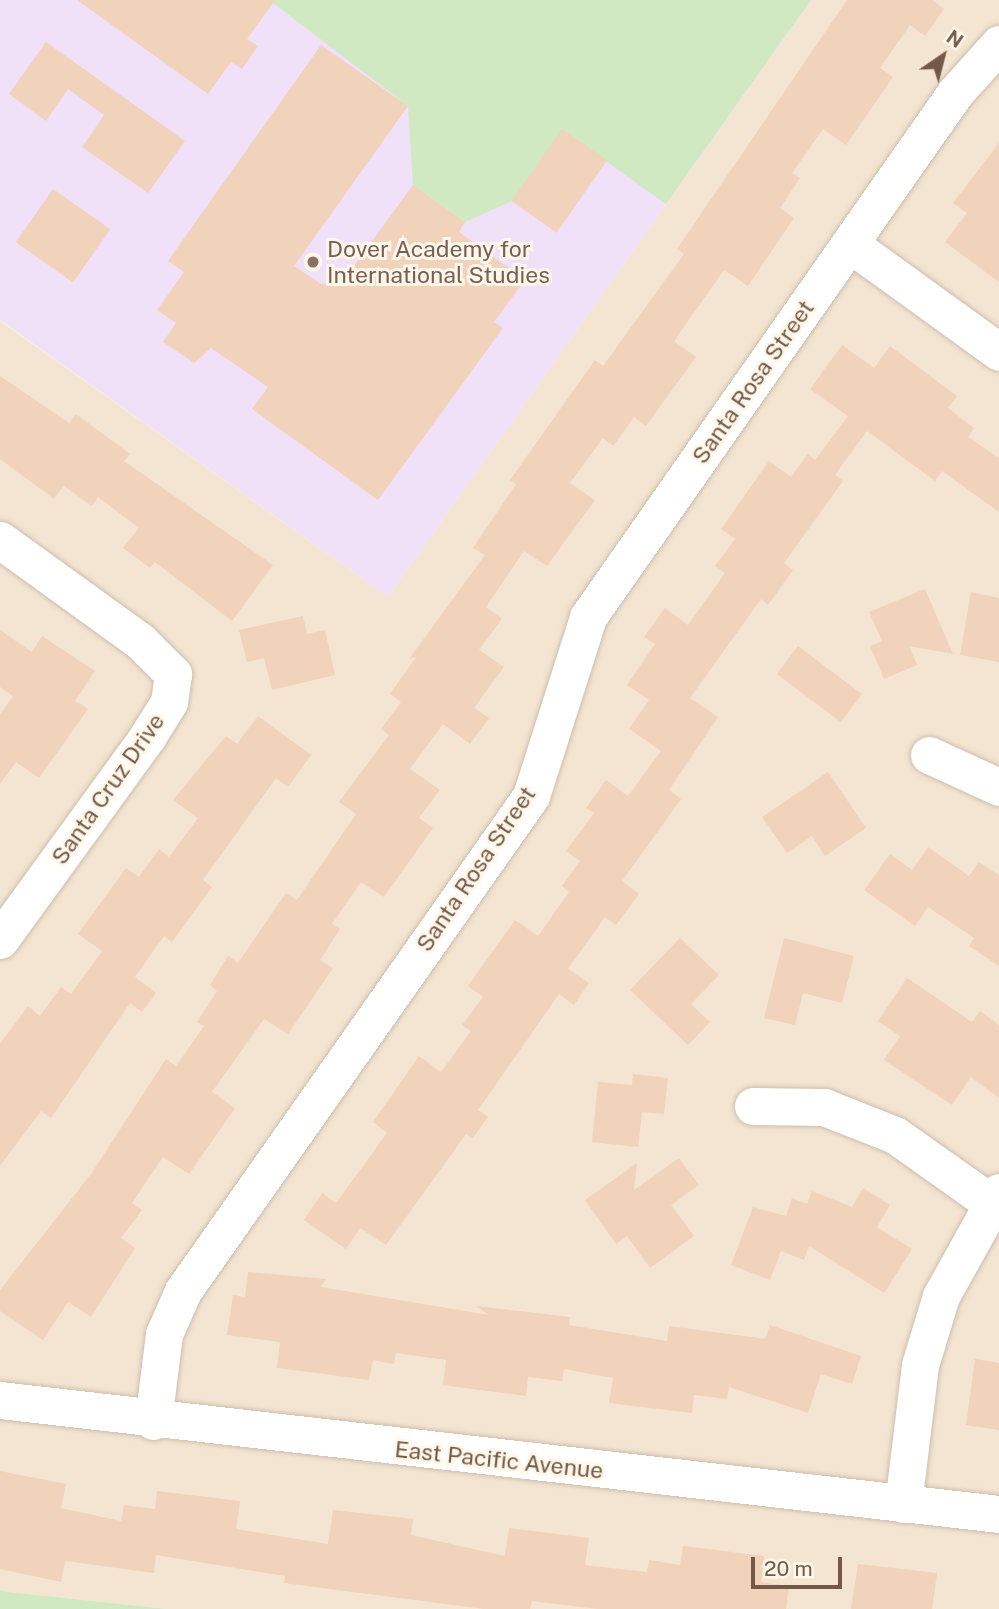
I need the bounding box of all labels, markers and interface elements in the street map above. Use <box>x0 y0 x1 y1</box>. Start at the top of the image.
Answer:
north arrow <box>908 21 978 91</box>
text: N <box>943 26 967 52</box>
place label: Dover Academy for International Studies <box>327 235 550 289</box>
marker: Dover Academy for International Studies <box>305 254 321 270</box>
street label: Santa Rosa Street <box>686 295 820 469</box>
street label: Santa Cruz Drive <box>46 708 170 870</box>
street label: Santa Rosa Street <box>411 781 541 957</box>
street label: East Pacific Avenue <box>393 1435 605 1485</box>
scale bar <box>754 1542 845 1586</box>
text: 20 m <box>764 1556 813 1581</box>

